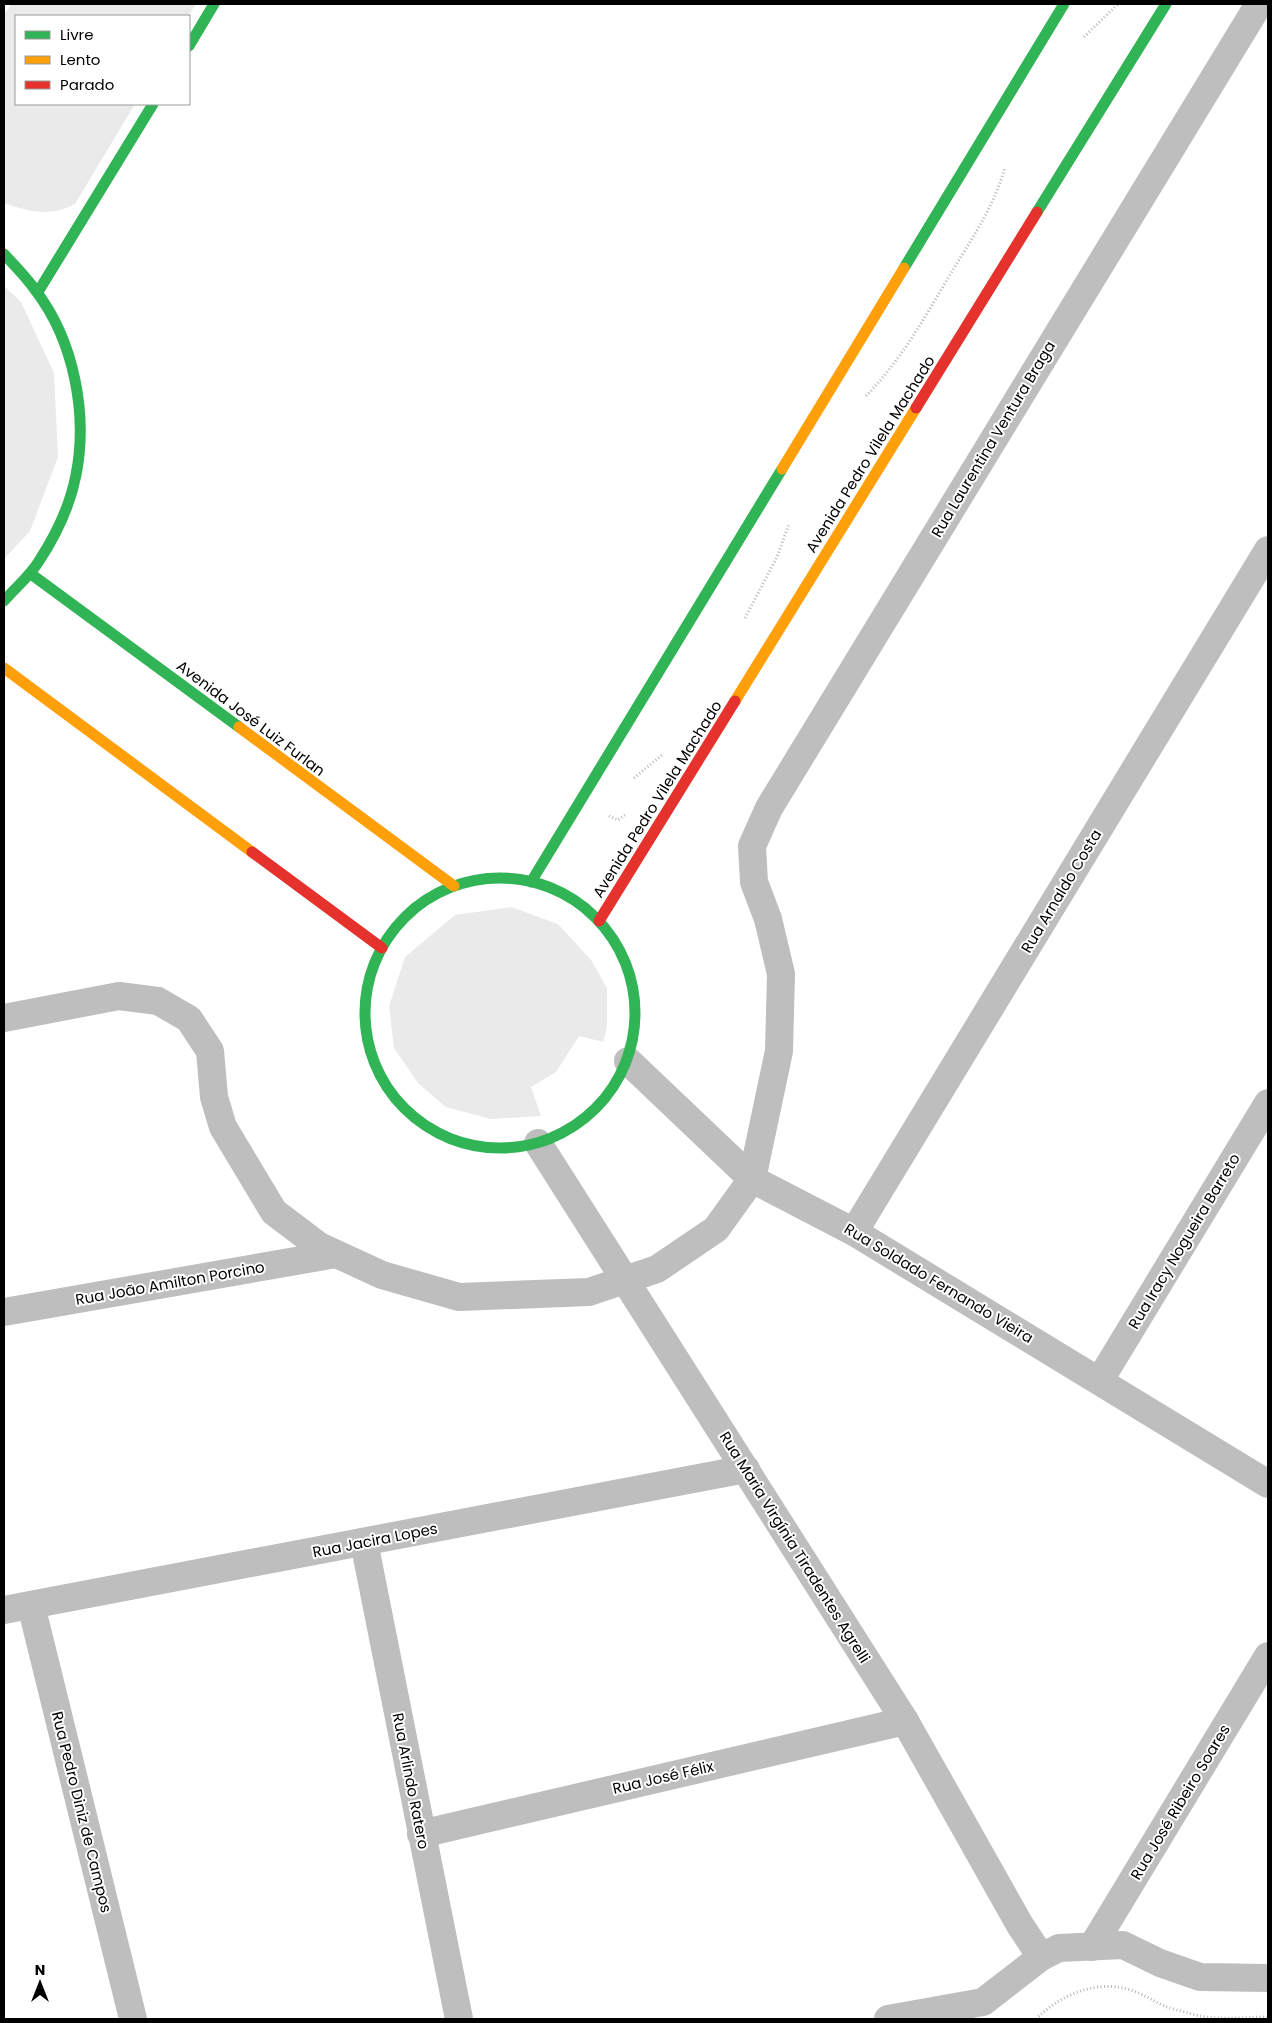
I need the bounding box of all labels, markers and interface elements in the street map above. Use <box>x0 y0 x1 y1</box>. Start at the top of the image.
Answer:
legend <box>15 15 190 105</box>
text: Livre <box>60 24 93 45</box>
text: Lento <box>60 49 100 70</box>
text: Parado <box>60 74 114 95</box>
street label: Rua Laurentina Ventura Braga <box>926 337 1060 541</box>
street label: Avenida Pedro Vilela Machado <box>800 351 940 557</box>
street label: Avenida José Luiz Furlan <box>172 655 330 781</box>
street label: Avenida Pedro Vilela Machado <box>587 696 727 902</box>
street label: Rua Arnaldo Costa <box>1016 825 1106 957</box>
street label: Rua Iracy Nogueira Barreto <box>1123 1149 1245 1333</box>
street label: Rua Soldado Fernando Vieira <box>841 1218 1037 1348</box>
street label: Rua João Amilton Porcino <box>74 1256 266 1310</box>
street label: Rua Maria Virgínia Tiradentes Agrelli <box>715 1427 875 1667</box>
street label: Rua Jacira Lopes <box>311 1518 439 1562</box>
street label: Rua Pedro Diniz de Campos <box>47 1709 117 1915</box>
street label: Rua Arlindo Ratero <box>387 1711 435 1851</box>
street label: Rua José Ribeiro Soares <box>1125 1720 1235 1884</box>
street label: Rua José Félix <box>610 1755 716 1799</box>
north arrow <box>15 1958 65 2008</box>
text: N <box>35 1960 45 1980</box>

